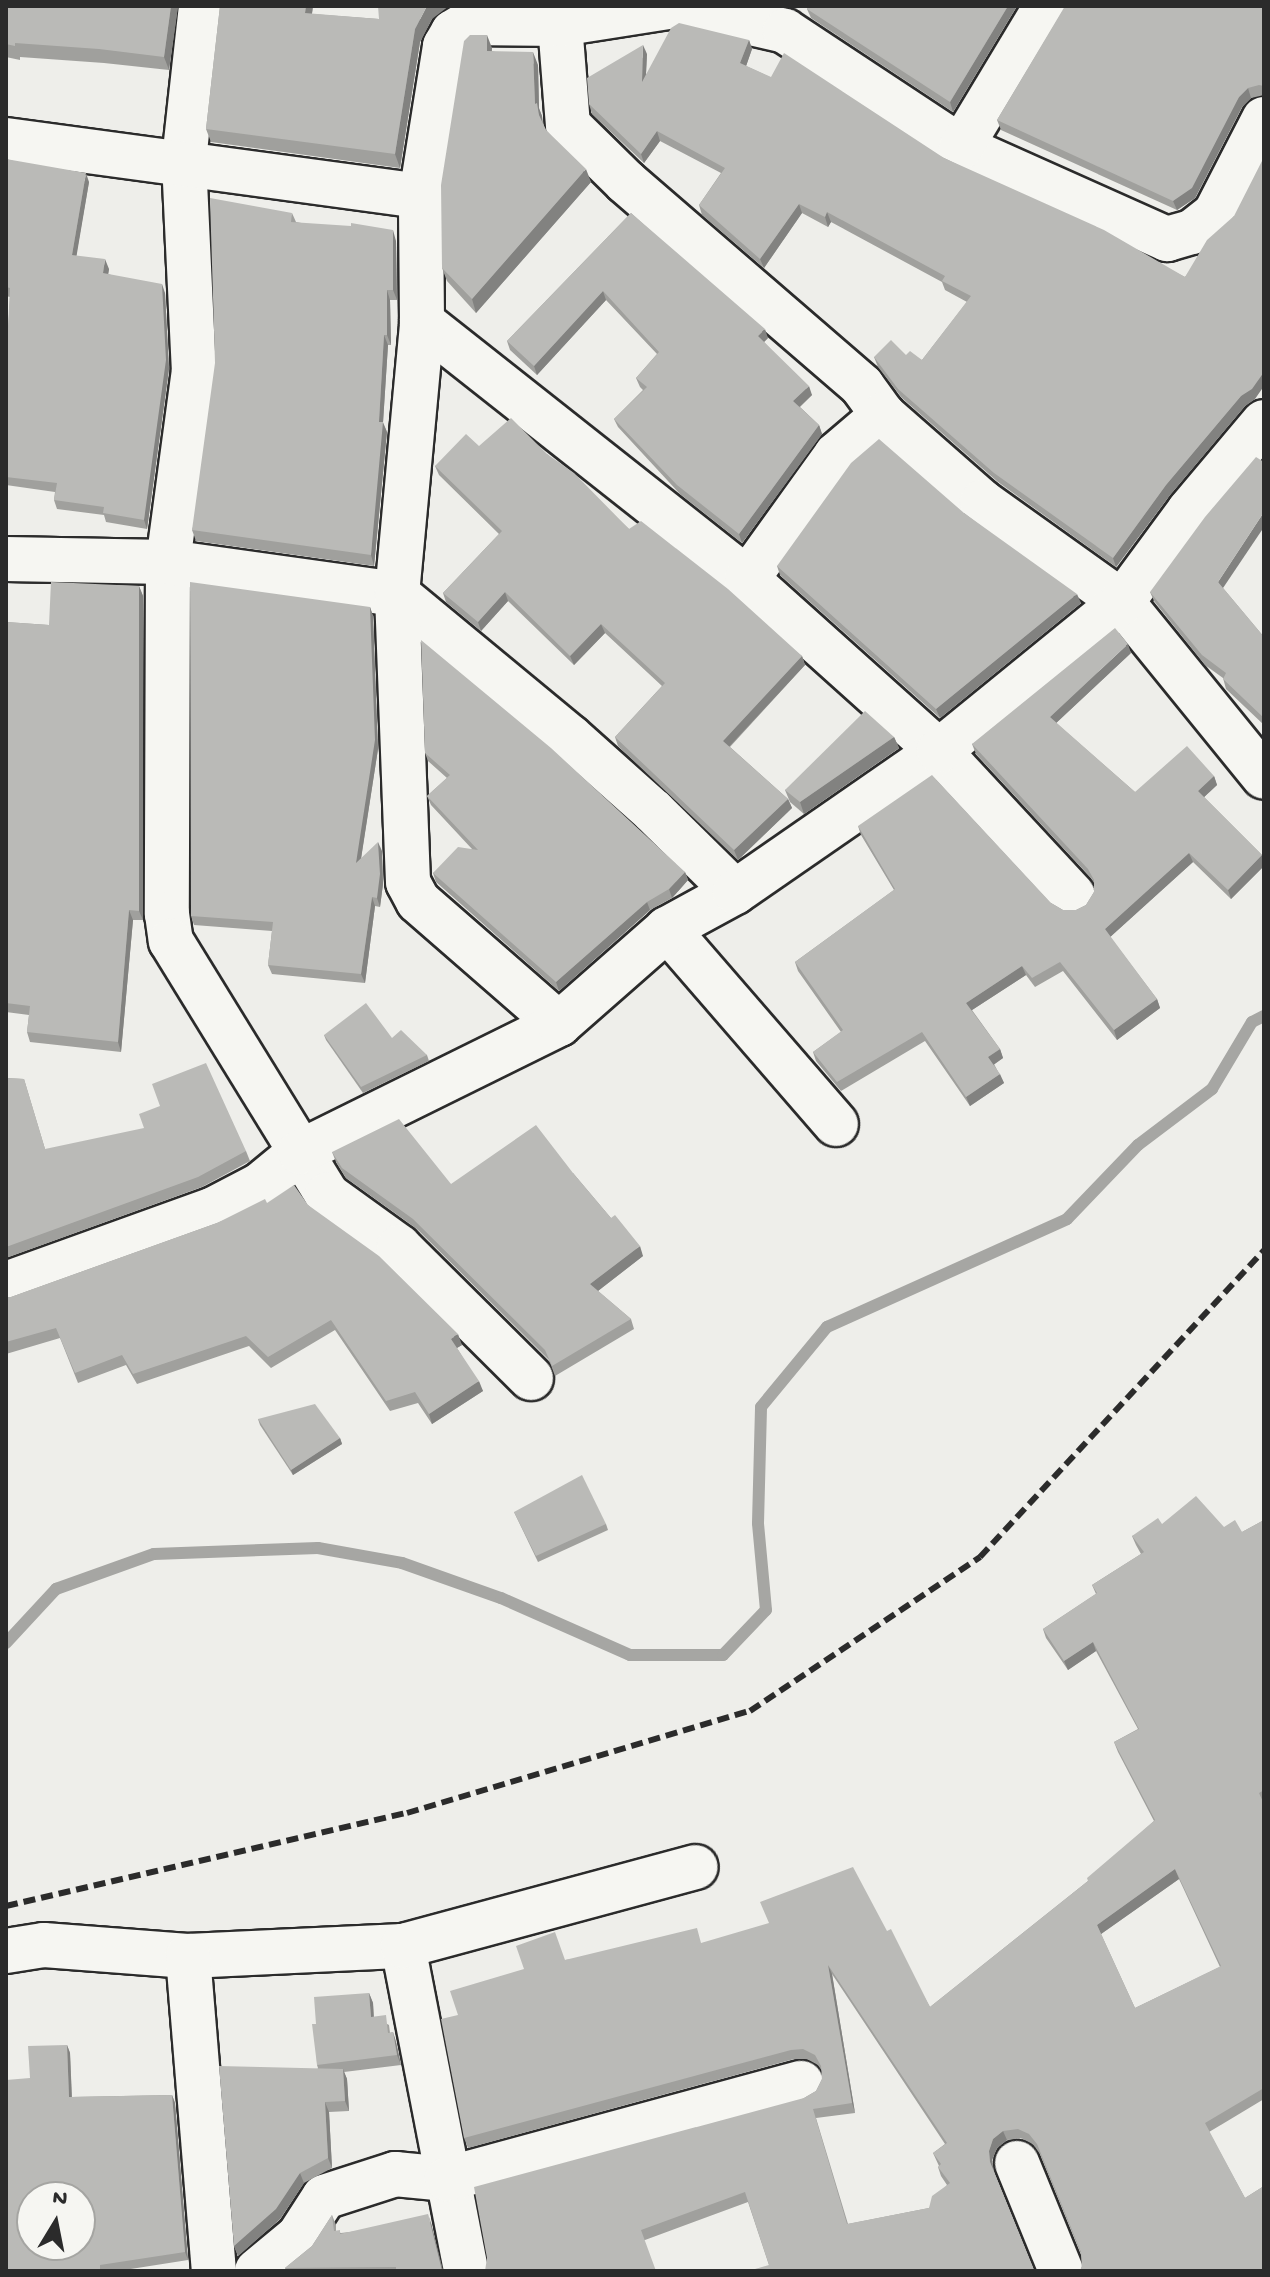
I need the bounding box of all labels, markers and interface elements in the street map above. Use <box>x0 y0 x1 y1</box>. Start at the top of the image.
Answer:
north arrow <box>16 2181 96 2261</box>
text: N <box>50 2185 69 2213</box>

